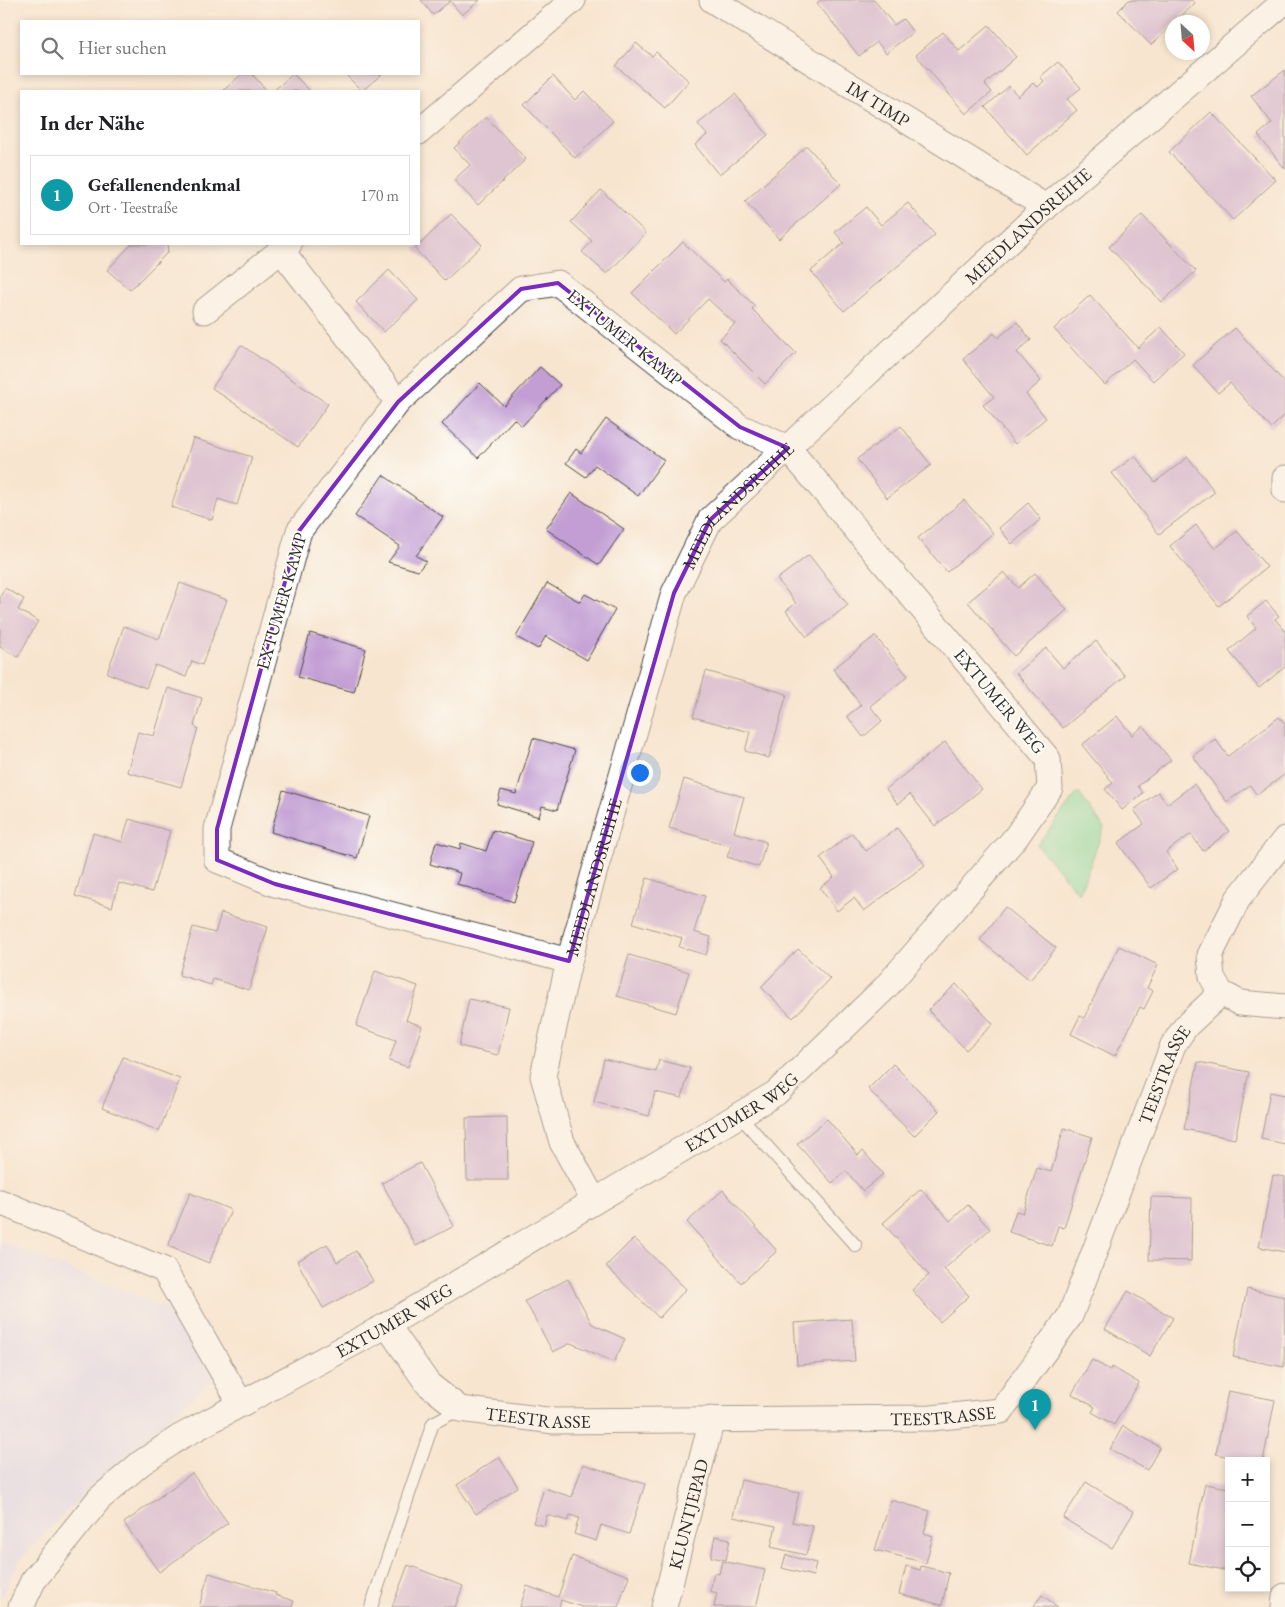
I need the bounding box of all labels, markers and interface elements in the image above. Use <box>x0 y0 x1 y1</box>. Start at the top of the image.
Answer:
north arrow <box>1165 15 1210 60</box>
search box <box>20 20 420 75</box>
icon: search <box>38 34 66 62</box>
text: Hier suchen <box>78 35 167 60</box>
street label: IM TIMP <box>843 75 915 132</box>
text: In der Nähe <box>40 109 145 136</box>
street label: MEEDLANDSREIHE <box>959 162 1096 289</box>
text: Gefallenendenkmal <box>88 172 241 197</box>
text: 1 <box>53 185 61 206</box>
text: 170 m <box>360 185 399 206</box>
text: Ort · Teestraße <box>88 197 178 218</box>
street label: EXTUMER KAMP <box>563 283 687 391</box>
street label: MEEDLANDSREIHE <box>676 437 798 573</box>
street label: EXTUMER KAMP <box>250 530 312 672</box>
street label: EXTUMER WEG <box>949 644 1051 758</box>
your location <box>627 760 653 786</box>
street label: MEEDLANDSREIHE <box>560 795 626 959</box>
street label: TEESTRASSE <box>1132 1020 1195 1127</box>
street label: EXTUMER WEG <box>680 1067 803 1157</box>
street label: EXTUMER WEG <box>332 1277 456 1362</box>
pin: 1 <box>1019 1389 1051 1430</box>
street label: TEESTRASSE <box>890 1400 996 1430</box>
street label: TEESTRASSE <box>484 1401 591 1433</box>
street label: KLUNTJEPAD <box>663 1456 713 1572</box>
map controls <box>1225 1457 1270 1592</box>
button: + <box>1225 1457 1270 1502</box>
button: − <box>1225 1502 1270 1547</box>
button: locate <box>1225 1547 1270 1592</box>

